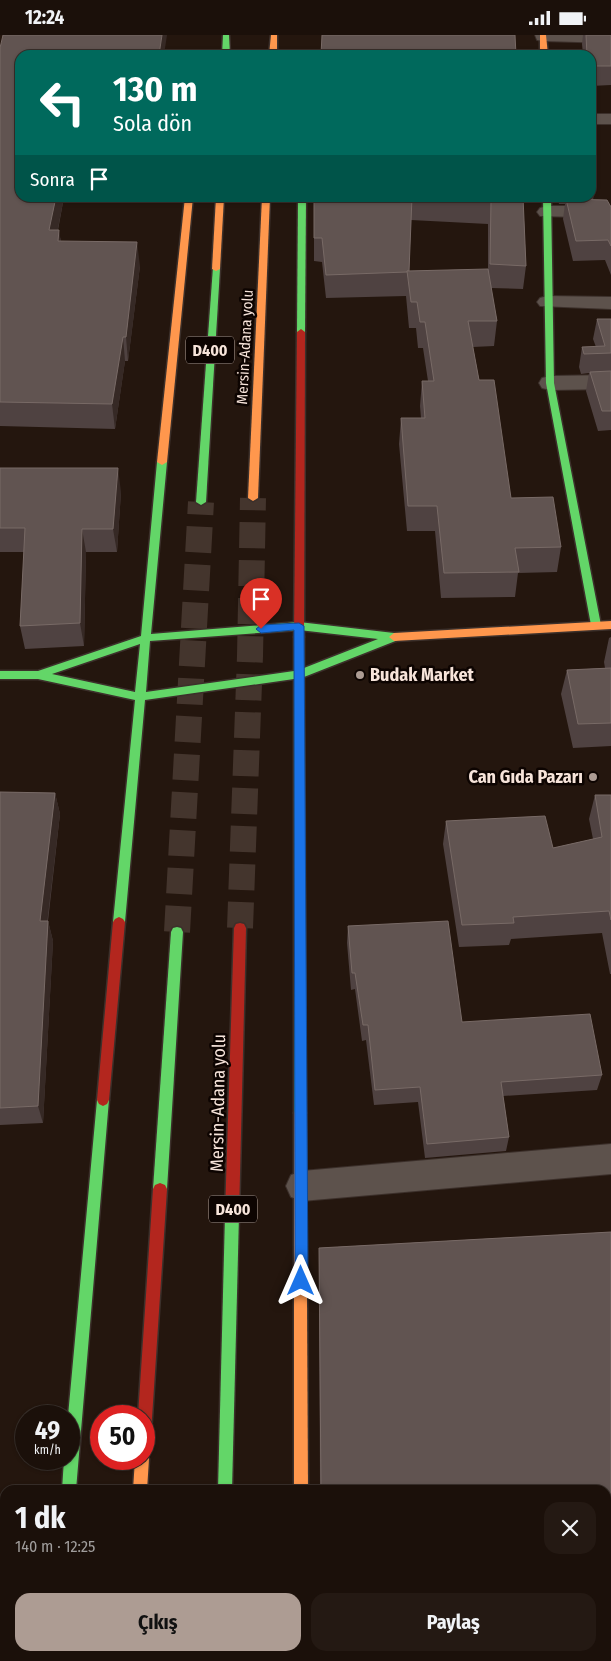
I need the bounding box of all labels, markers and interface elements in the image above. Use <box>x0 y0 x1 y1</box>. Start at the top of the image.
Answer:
text: 12:24 <box>25 6 64 29</box>
text: 130 m <box>113 68 197 110</box>
icon: left <box>30 70 95 135</box>
text: Sola dön <box>113 110 192 137</box>
icon: arrive <box>85 165 113 193</box>
text: Sonra <box>30 168 75 191</box>
street label: Mersin-Adana yolu <box>233 289 257 405</box>
road number: D400 <box>186 337 234 363</box>
pin <box>240 578 282 629</box>
icon: arrive <box>247 585 275 613</box>
place label: Budak Market <box>370 664 475 686</box>
marker: Budak Market <box>354 669 366 681</box>
place label: Can Gıda Pazarı <box>468 766 583 788</box>
marker: Can Gıda Pazarı <box>587 771 599 783</box>
street label: Mersin-Adana yolu <box>206 1034 230 1172</box>
road number: D400 <box>209 1195 257 1223</box>
position arrow <box>274 1254 326 1306</box>
speed limit sign: 50 <box>90 1405 155 1470</box>
text: 49 <box>35 1416 60 1446</box>
text: km/h <box>34 1443 61 1457</box>
text: 1 dk <box>15 1500 66 1536</box>
button: close <box>544 1502 596 1554</box>
text: 140 m · 12:25 <box>15 1537 95 1556</box>
button: Çıkış <box>15 1593 301 1651</box>
button: Paylaş <box>311 1593 596 1651</box>

